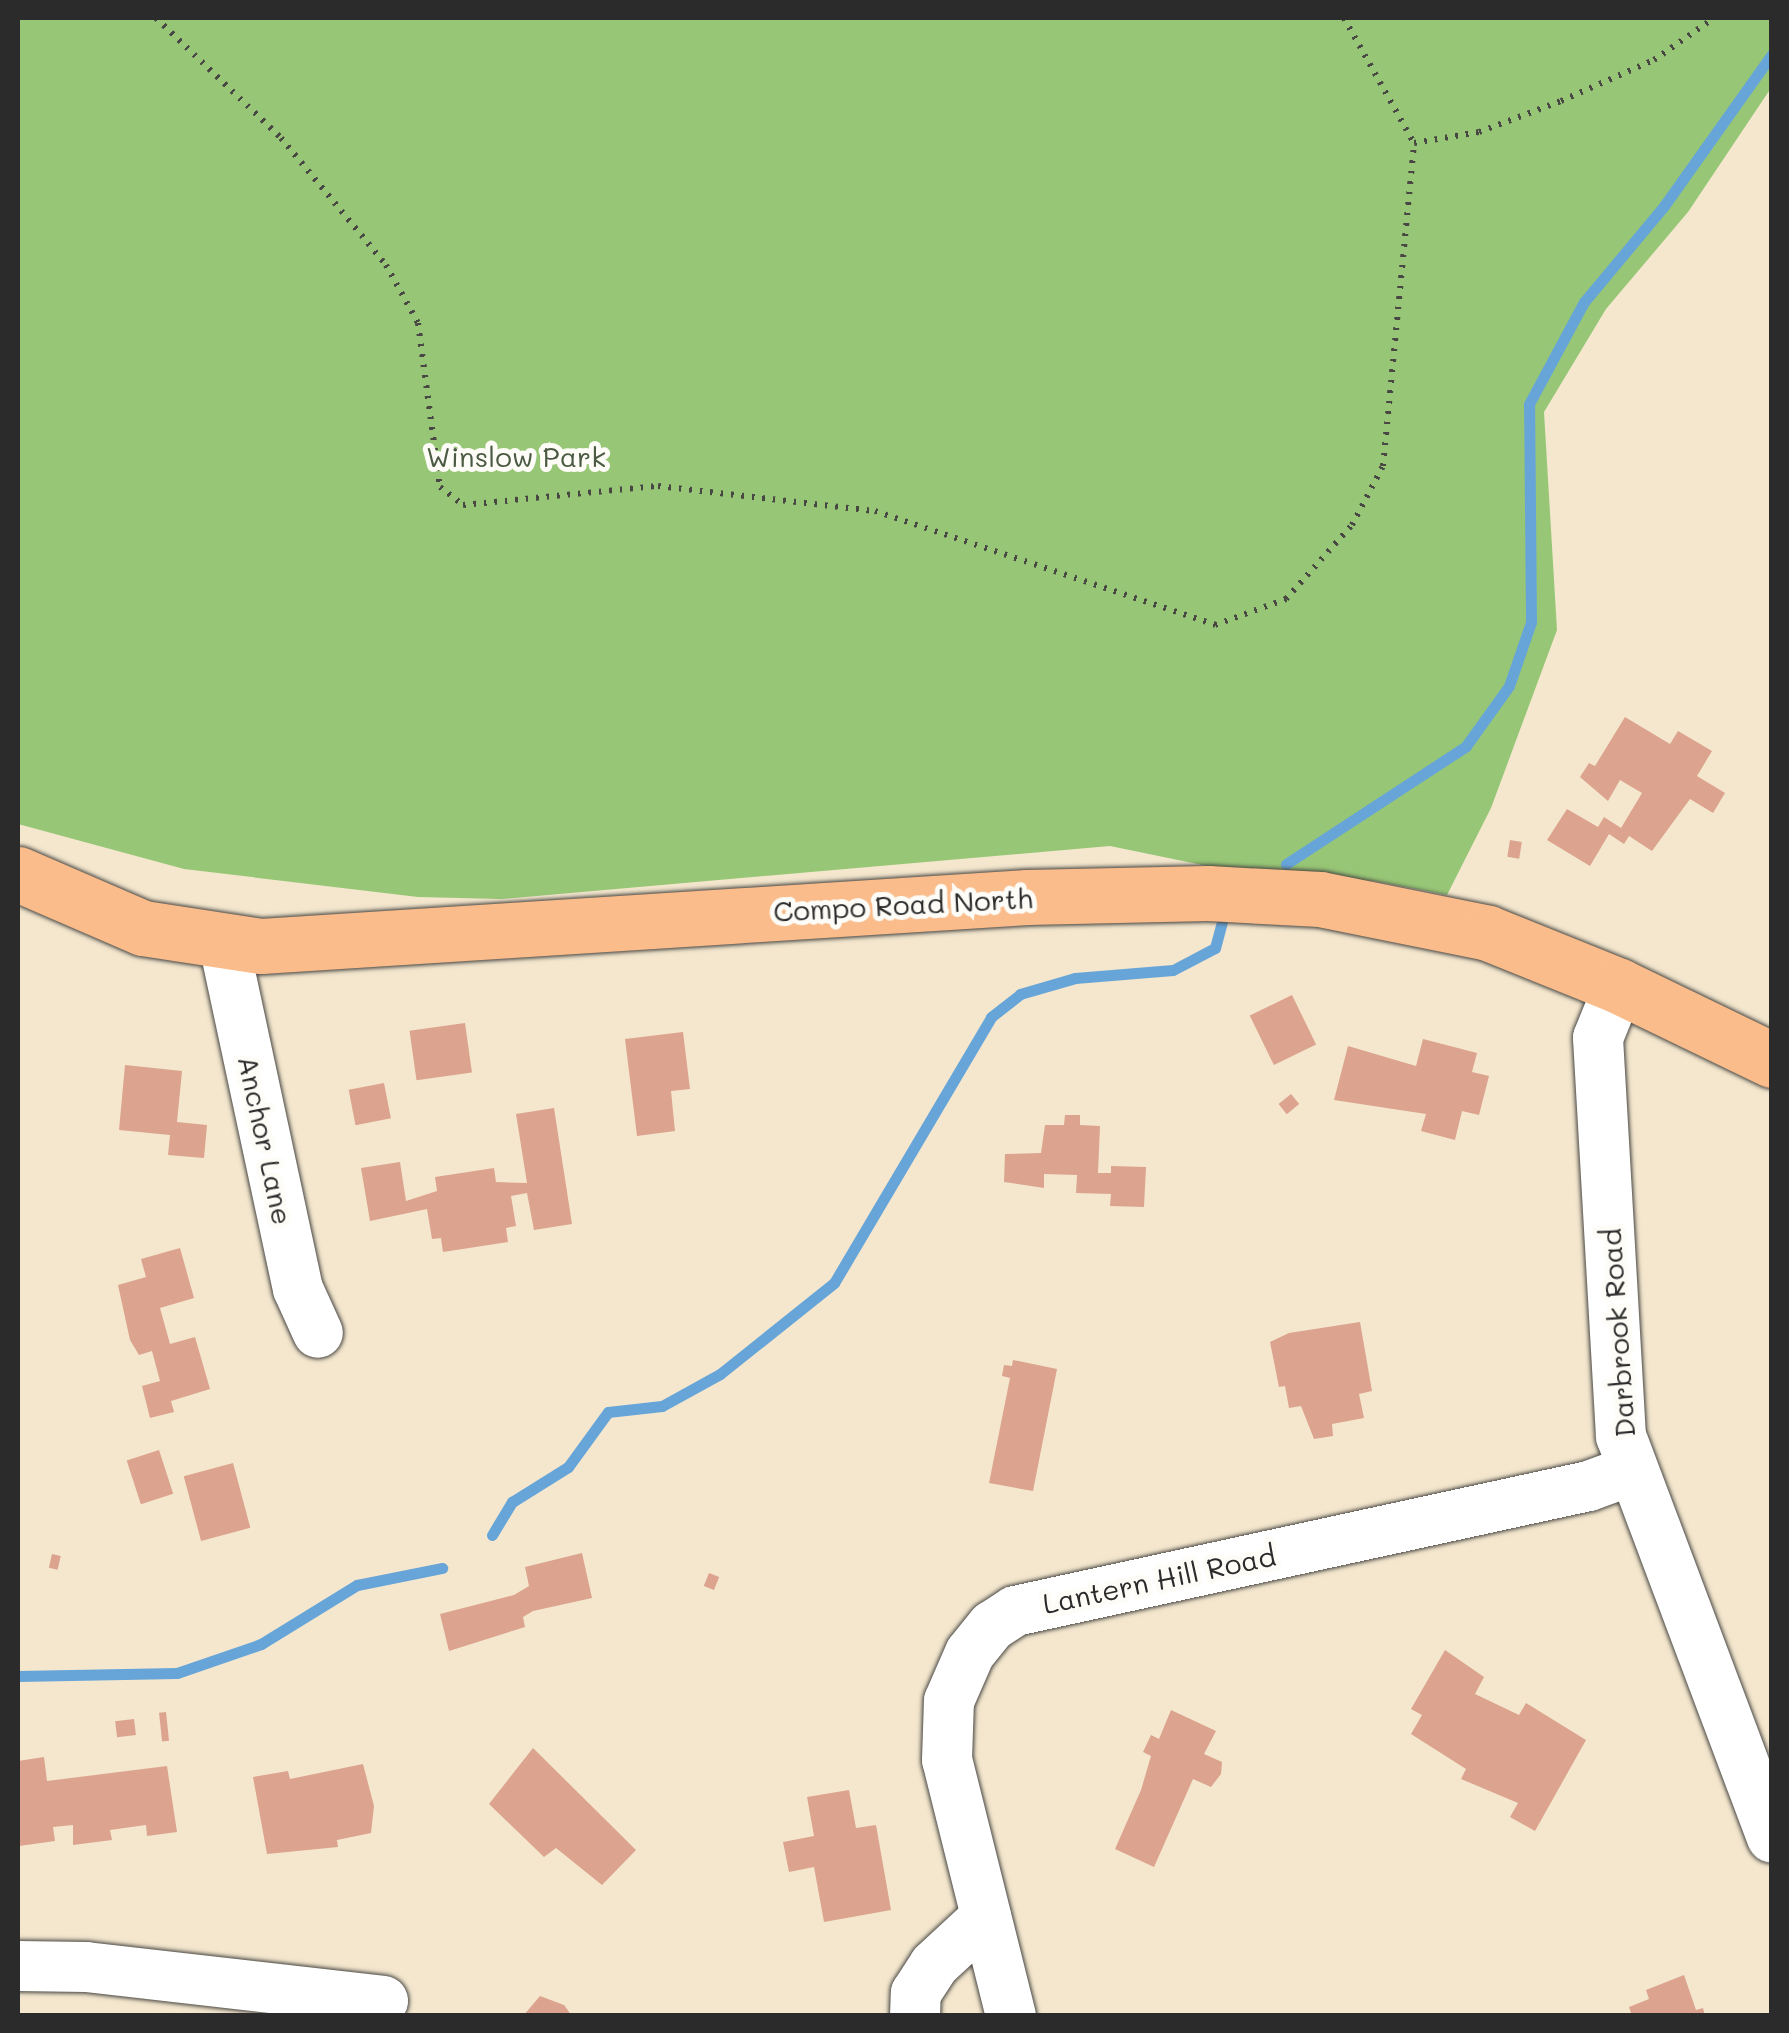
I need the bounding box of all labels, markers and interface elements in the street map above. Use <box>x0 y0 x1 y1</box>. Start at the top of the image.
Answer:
park label: Winslow Park <box>426 439 606 473</box>
street label: Compo Road North <box>772 880 1034 928</box>
street label: Anchor Lane <box>232 1052 300 1228</box>
street label: Darbrook Road <box>1593 1227 1641 1439</box>
street label: Lantern Hill Road <box>1040 1538 1278 1620</box>

